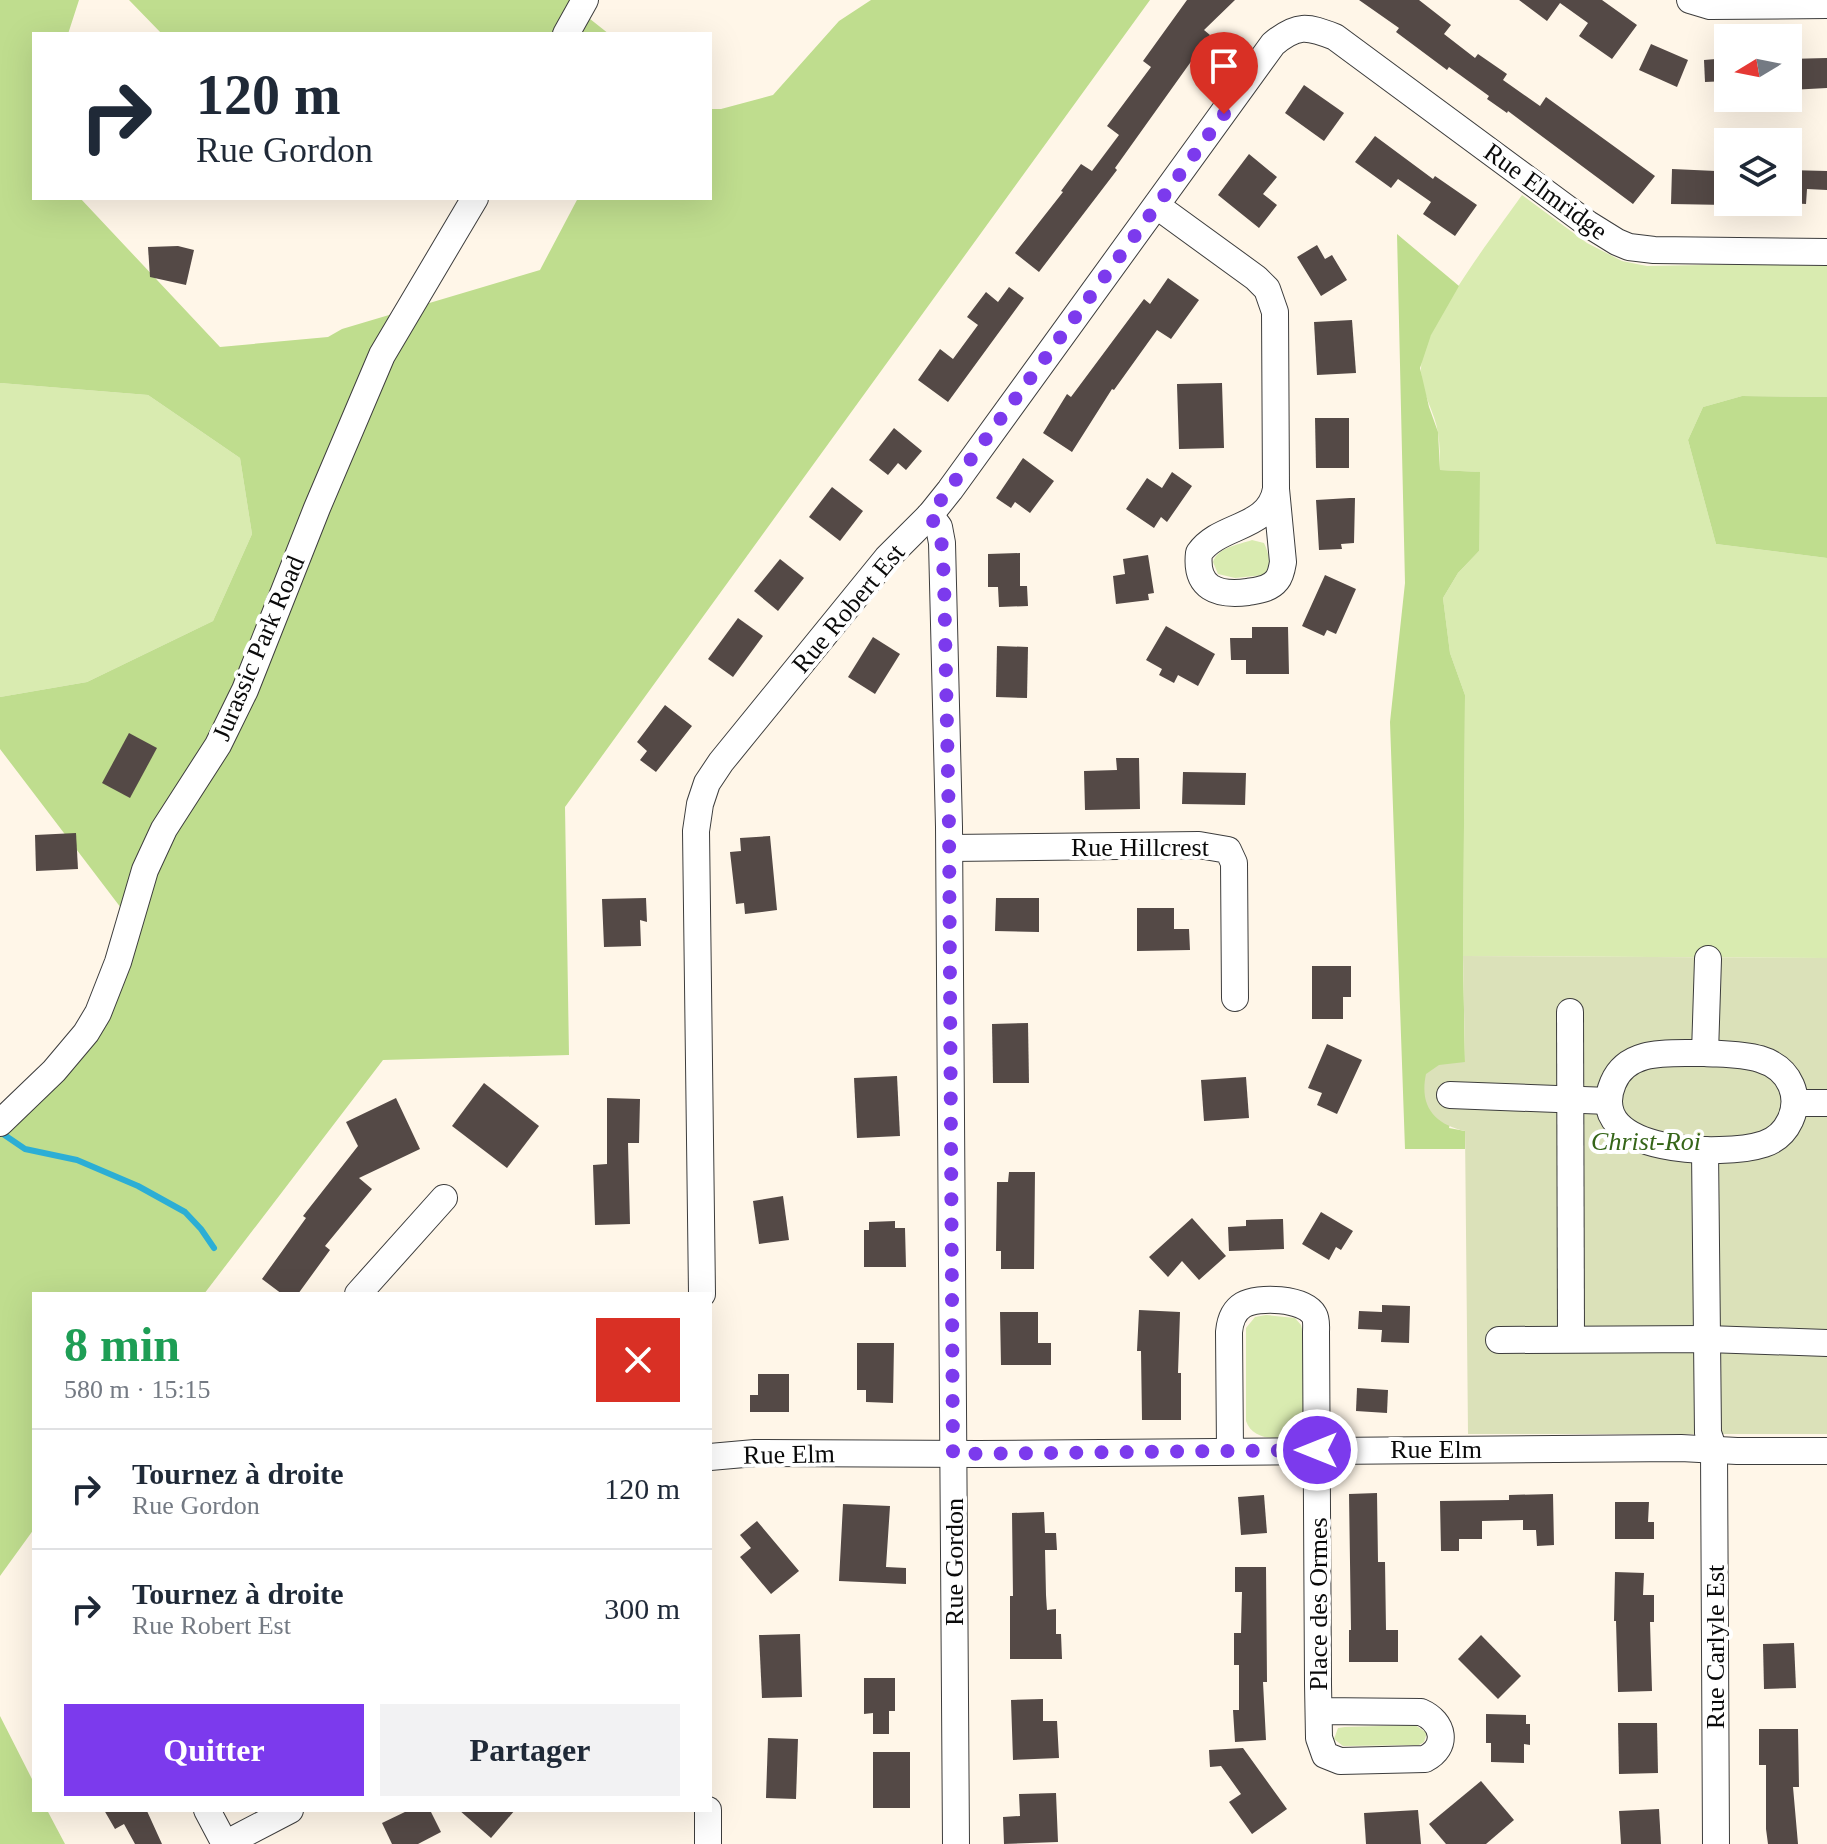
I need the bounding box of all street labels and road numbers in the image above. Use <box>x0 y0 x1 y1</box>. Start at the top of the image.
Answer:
street label: Rue Elmridge <box>1478 137 1613 246</box>
street label: Rue Robert Est <box>786 538 911 678</box>
street label: Jurassic Park Road <box>206 551 310 745</box>
street label: Rue Hillcrest <box>1071 833 1210 862</box>
street label: Rue Elm <box>1390 1435 1482 1464</box>
street label: Rue Elm <box>743 1439 835 1470</box>
street label: Rue Gordon <box>940 1498 969 1626</box>
street label: Place des Ormes <box>1304 1517 1333 1691</box>
street label: Rue Carlyle Est <box>1701 1564 1730 1729</box>

